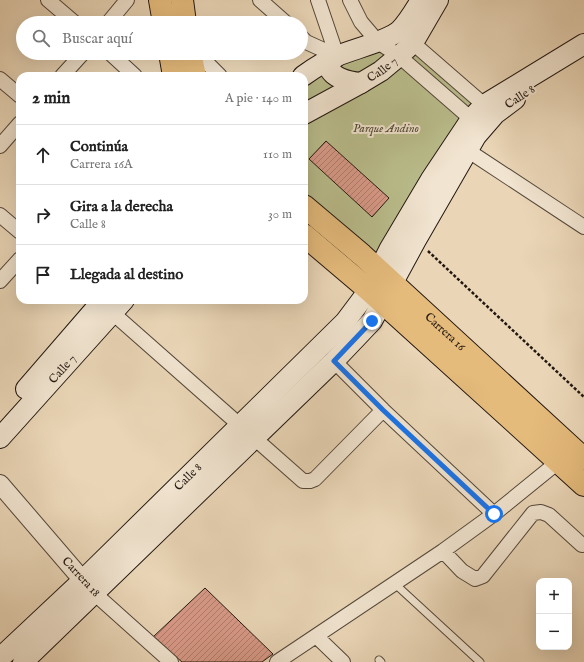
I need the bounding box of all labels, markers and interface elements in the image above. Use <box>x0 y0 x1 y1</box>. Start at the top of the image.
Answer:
search box <box>16 16 308 60</box>
icon: search <box>30 27 52 49</box>
text: Buscar aquí <box>62 29 132 48</box>
street label: Calle 7 <box>364 53 400 85</box>
street label: Calle 8 <box>502 82 538 112</box>
text: 2 min <box>32 88 70 109</box>
text: A pie · 140 m <box>225 90 292 107</box>
park label: Parque Andino <box>353 121 419 136</box>
text: Continúa <box>70 137 128 156</box>
icon: ahead <box>32 144 54 166</box>
text: 110 m <box>263 146 292 163</box>
text: Carrera 16A <box>70 156 133 173</box>
text: Gira a la derecha <box>70 197 173 216</box>
icon: right <box>32 204 54 226</box>
text: 30 m <box>268 206 292 223</box>
text: Calle 8 <box>70 216 106 233</box>
icon: arrive <box>32 264 54 286</box>
text: Llegada al destino <box>70 265 183 284</box>
street label: Carrera 16 <box>422 309 469 355</box>
route end <box>363 312 381 330</box>
street label: Calle 7 <box>45 351 79 387</box>
street label: Calle 8 <box>171 460 205 494</box>
route start <box>485 505 503 523</box>
street label: Carrera 18 <box>59 554 104 600</box>
map controls <box>536 578 572 650</box>
button: + <box>536 578 572 614</box>
button: − <box>536 614 572 650</box>

